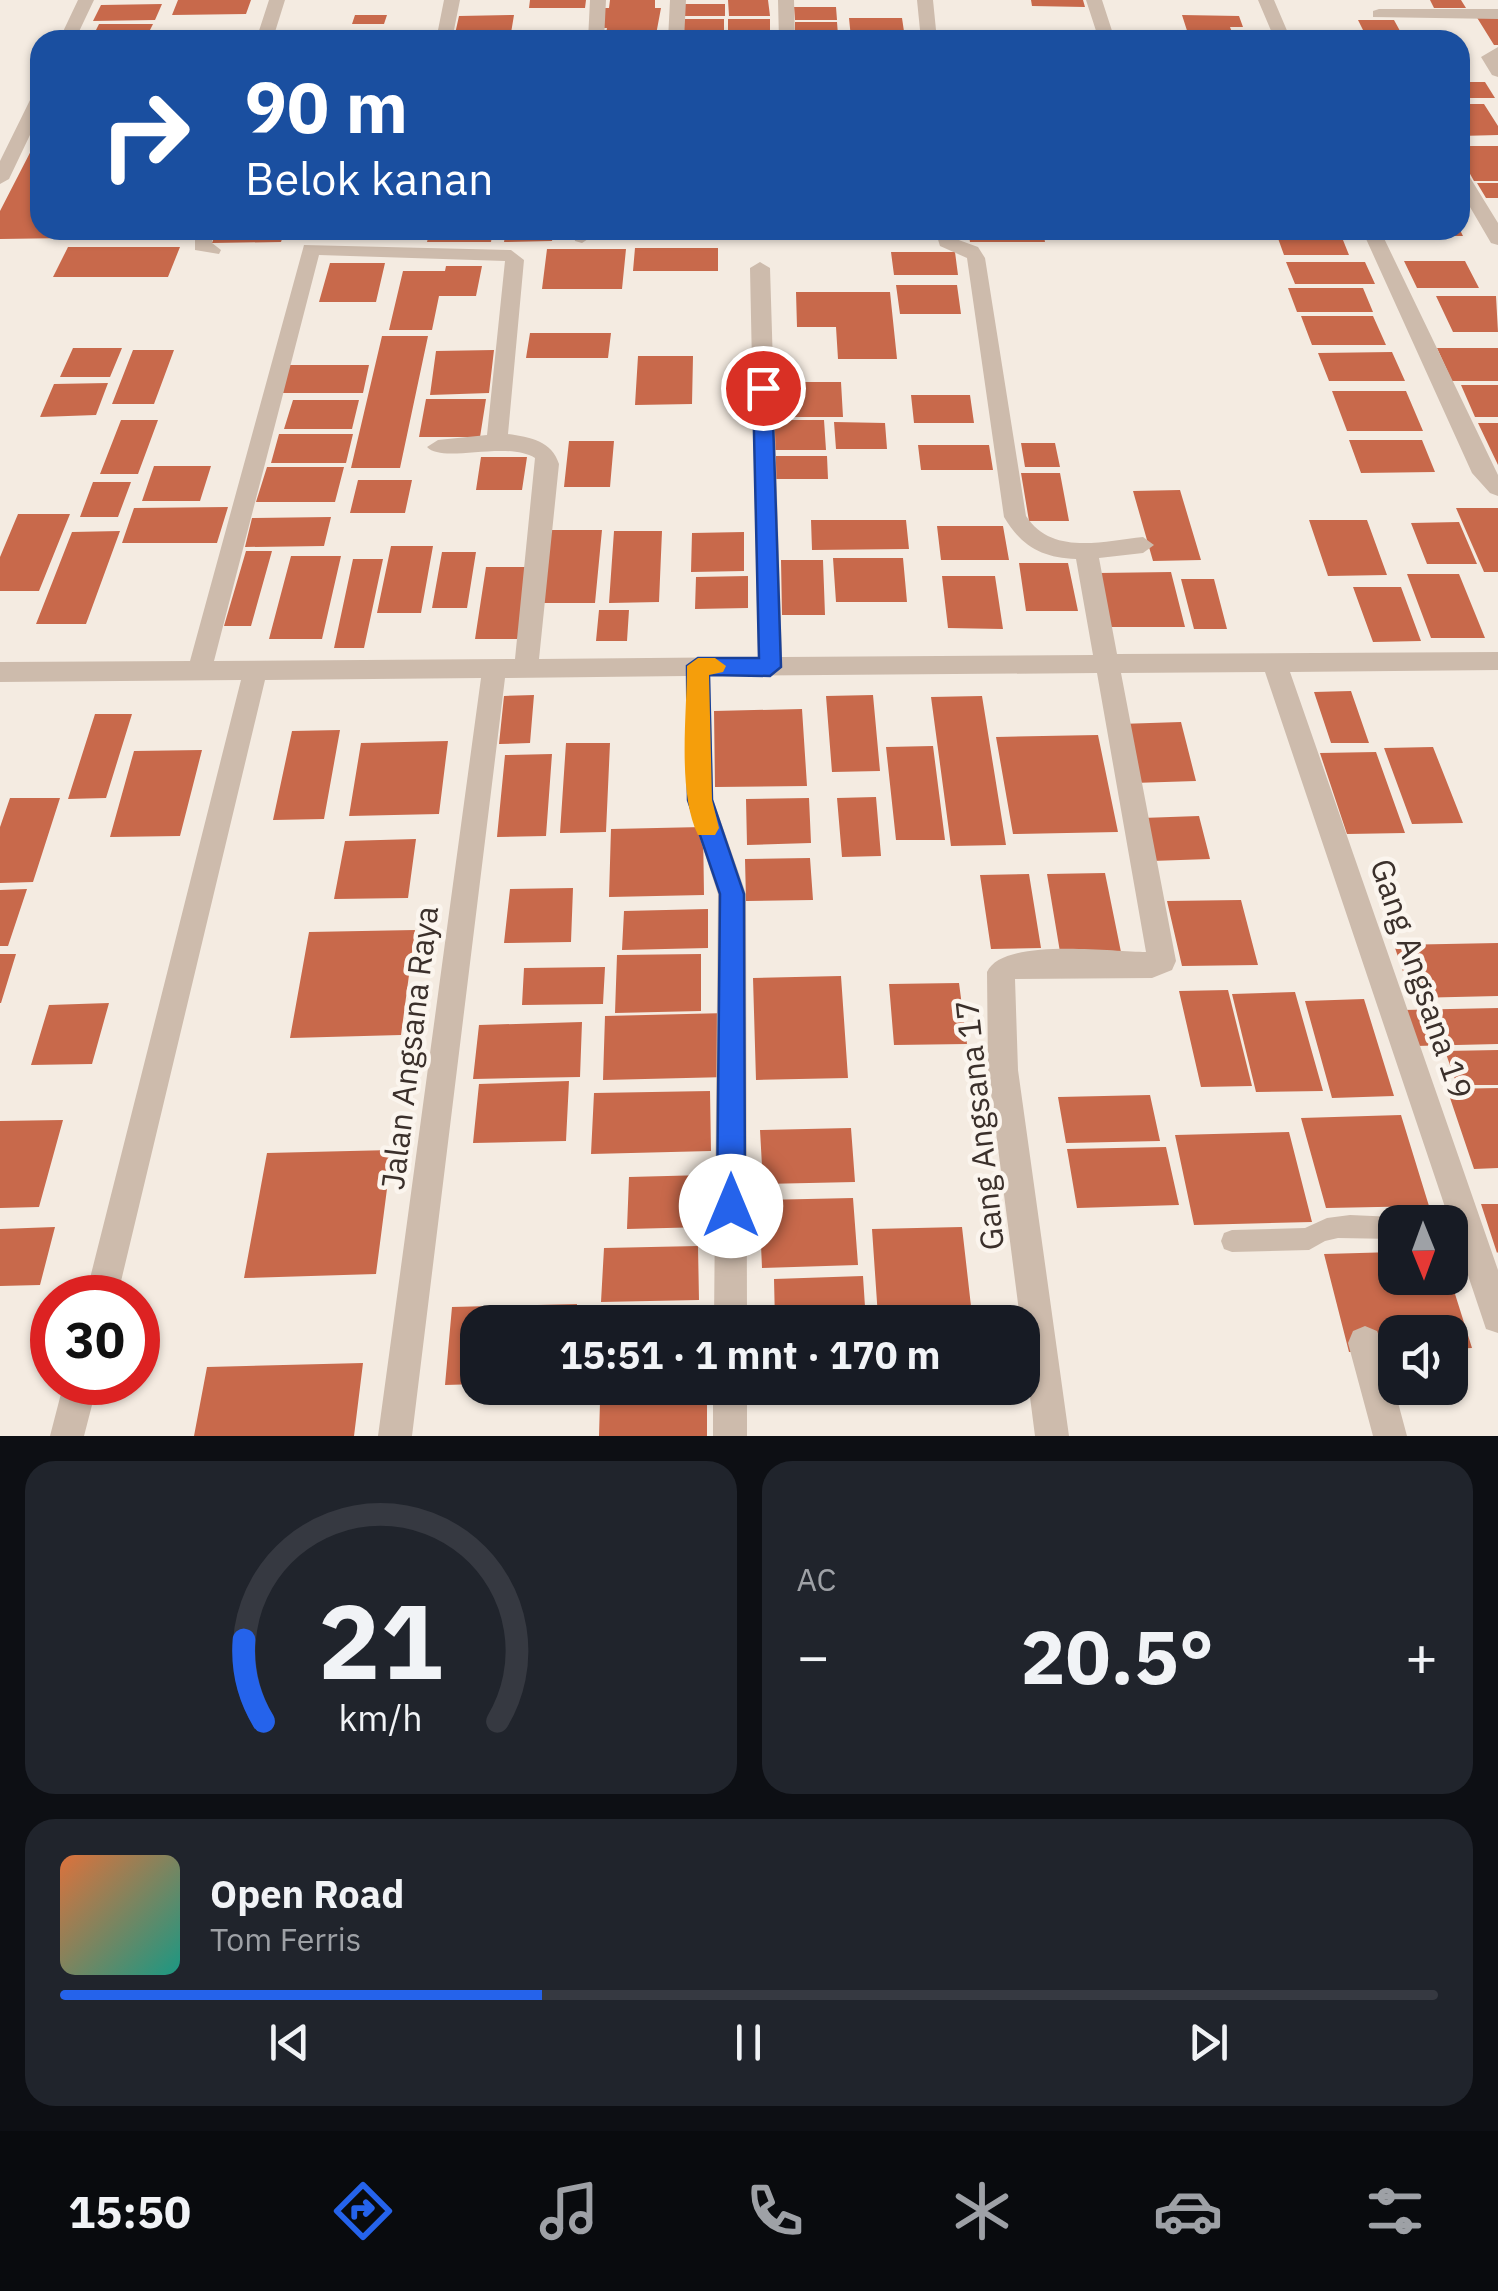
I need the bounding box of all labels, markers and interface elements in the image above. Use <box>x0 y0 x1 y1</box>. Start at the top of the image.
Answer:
text: 90 m <box>245 61 408 152</box>
icon: right <box>80 70 210 200</box>
text: Belok kanan <box>245 149 494 207</box>
pin <box>721 346 806 431</box>
icon: arrive <box>736 361 791 416</box>
street label: Gang Angsana 19 <box>1361 853 1483 1104</box>
street label: Jalan Angsana Raya <box>371 904 447 1192</box>
street label: Gang Angsana 17 <box>945 998 1013 1252</box>
position arrow <box>679 1154 783 1258</box>
north arrow <box>1378 1205 1468 1295</box>
map controls <box>1378 1205 1468 1405</box>
speed limit sign: 30 <box>30 1275 160 1405</box>
button: sound <box>1378 1315 1468 1405</box>
text: 15:51 · 1 mnt · 170 m <box>559 1330 941 1379</box>
text: AC <box>797 1558 836 1600</box>
text: 21 <box>318 1572 443 1708</box>
text: 20.5° <box>1020 1607 1214 1705</box>
text: − <box>797 1620 830 1691</box>
text: + <box>1405 1620 1438 1691</box>
text: km/h <box>339 1694 423 1741</box>
text: Open Road <box>210 1869 404 1918</box>
text: Tom Ferris <box>210 1918 361 1960</box>
icon: previous <box>262 2015 317 2070</box>
icon: pause <box>721 2015 776 2070</box>
icon: next <box>1181 2015 1236 2070</box>
icon: directions <box>328 2176 398 2246</box>
icon: music <box>534 2176 604 2246</box>
icon: phone <box>740 2176 810 2246</box>
icon: climate <box>947 2176 1017 2246</box>
icon: car <box>1153 2176 1223 2246</box>
icon: filters <box>1360 2176 1430 2246</box>
text: 15:50 <box>68 2182 191 2240</box>

